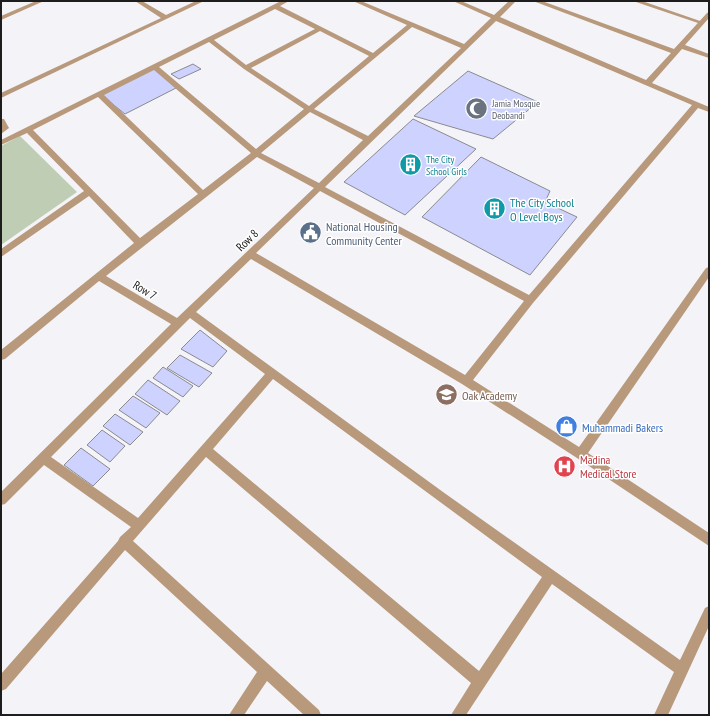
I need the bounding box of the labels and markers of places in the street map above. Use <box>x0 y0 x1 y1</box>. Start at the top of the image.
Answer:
mosque icon: Jamia Mosque Deobandi <box>463 96 489 122</box>
place label: Jamia Mosque Deobandi <box>491 97 540 122</box>
building icon: The City School Girls <box>397 152 423 178</box>
place label: The City School Girls <box>426 153 467 178</box>
place label: The City School O Level Boys <box>510 195 574 224</box>
building icon: The City School O Level Boys <box>482 196 508 222</box>
place label: National Housing Community Center <box>326 219 403 248</box>
public building icon: National Housing Community Center <box>298 220 324 246</box>
school or university icon: Oak Academy <box>433 382 459 408</box>
place label: Oak Academy <box>462 388 518 403</box>
shop icon: Muhammadi Bakers <box>553 414 579 440</box>
place label: Muhammadi Bakers <box>582 420 663 435</box>
place label: Madina Medical Store <box>580 452 637 481</box>
hospital icon: Madina Medical Store <box>551 453 577 479</box>

